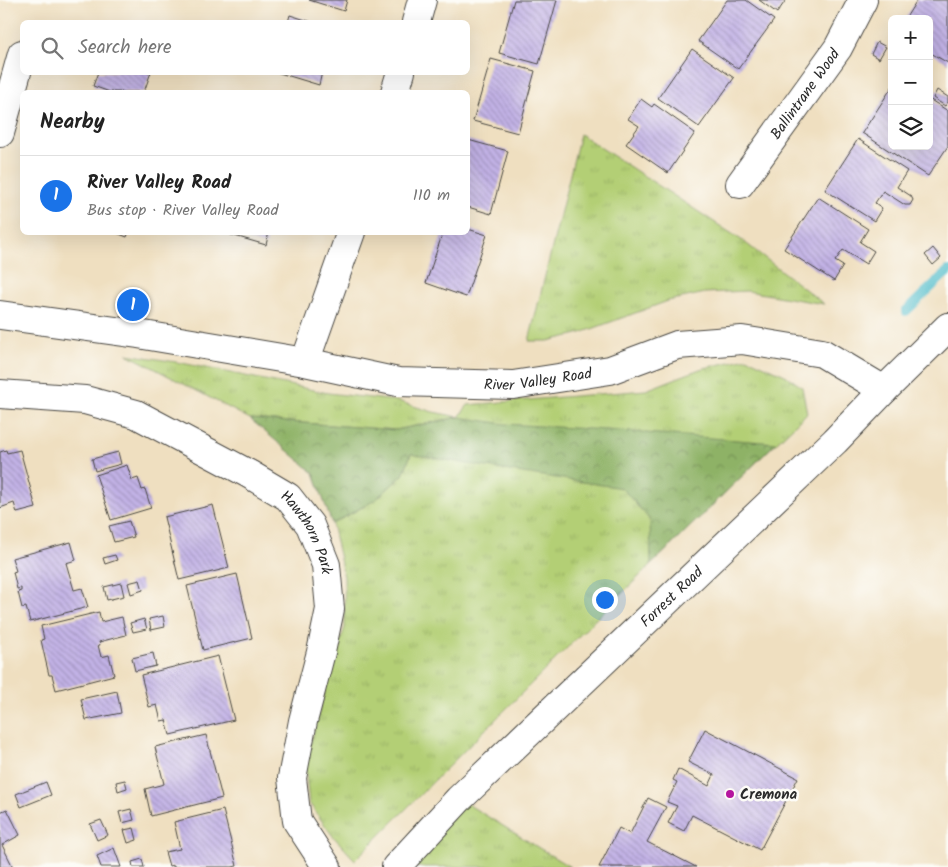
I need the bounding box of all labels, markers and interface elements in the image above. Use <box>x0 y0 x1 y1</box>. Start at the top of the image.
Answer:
map controls <box>888 15 933 150</box>
button: + <box>888 15 933 60</box>
search box <box>20 20 470 75</box>
text: Search here <box>78 33 172 63</box>
icon: search <box>38 34 66 62</box>
street label: Ballintrane Wood <box>765 44 847 145</box>
button: − <box>888 60 933 105</box>
button: layers <box>888 105 933 150</box>
text: Nearby <box>40 106 105 139</box>
text: River Valley Road <box>87 168 231 198</box>
text: 1 <box>54 183 58 208</box>
text: 110 m <box>413 183 450 208</box>
text: Bus stop · River Valley Road <box>87 198 279 223</box>
pin: 1 <box>117 286 149 324</box>
street label: River Valley Road <box>483 362 594 398</box>
street label: Hawthorn Park <box>276 484 338 576</box>
street label: Forrest Road <box>635 561 710 634</box>
your location <box>592 587 618 613</box>
place label: Cremona <box>740 783 797 807</box>
marker: Cremona <box>724 788 736 800</box>

